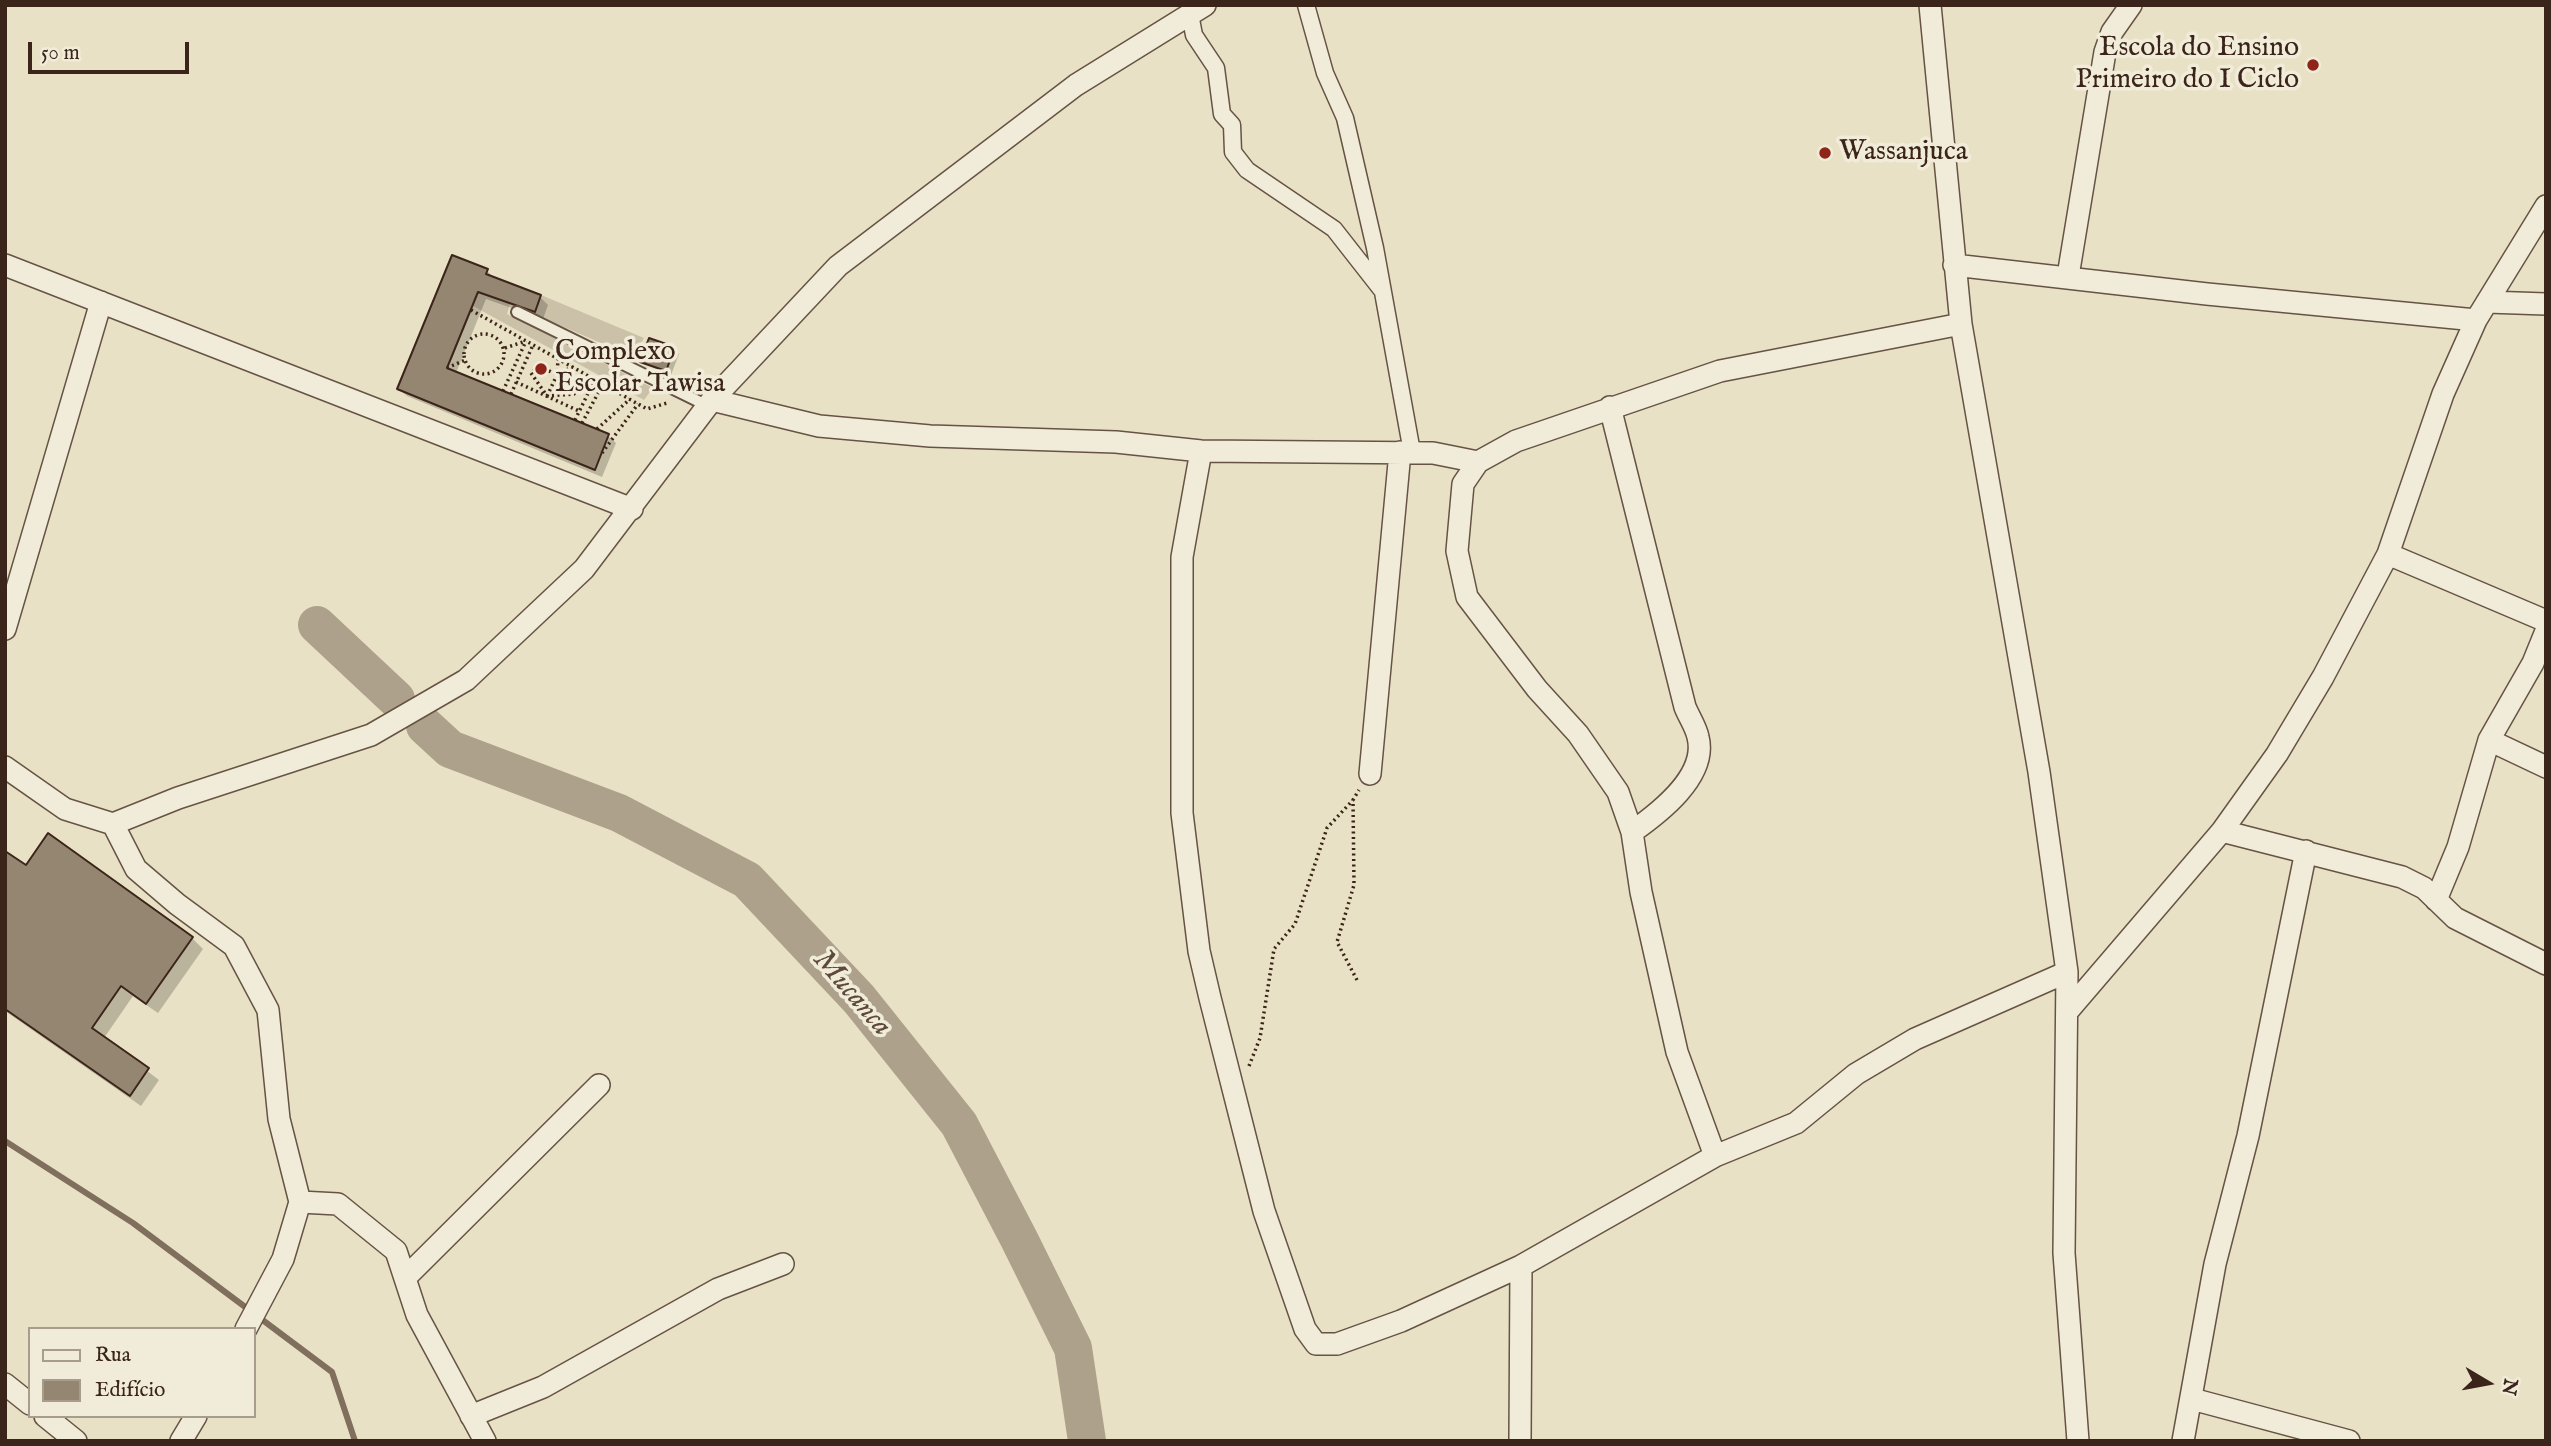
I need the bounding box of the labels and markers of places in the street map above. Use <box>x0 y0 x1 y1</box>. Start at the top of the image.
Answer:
place label: Escola do Ensino Primeiro do I Ciclo <box>2075 32 2299 98</box>
marker: Escola do Ensino Primeiro do I Ciclo <box>2305 57 2321 73</box>
place label: Wassanjuca <box>1839 136 1968 170</box>
marker: Wassanjuca <box>1817 145 1833 161</box>
place label: Complexo Escolar Tawisa <box>555 336 725 402</box>
marker: Complexo Escolar Tawisa <box>533 361 549 377</box>

